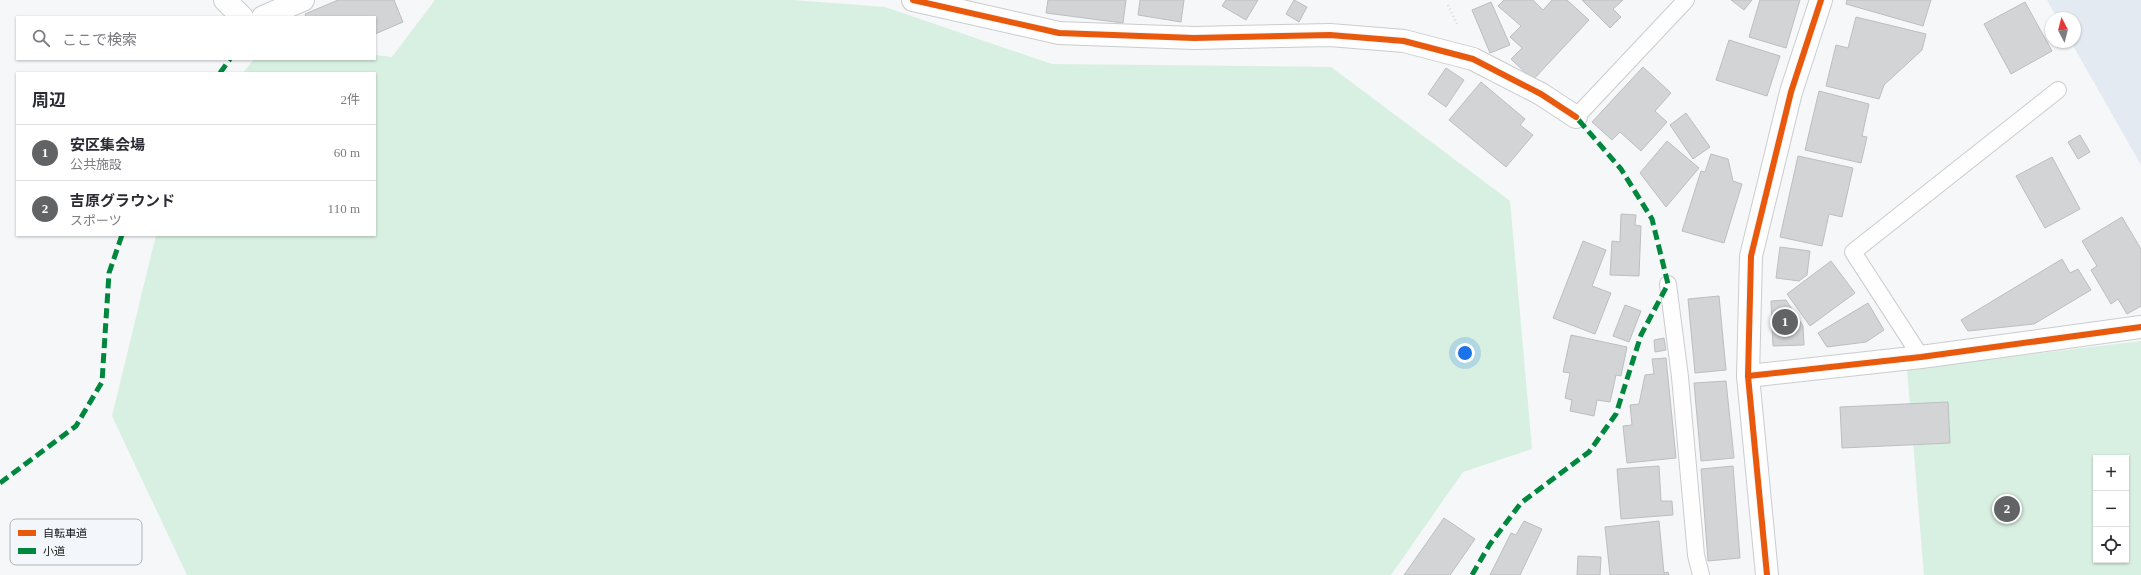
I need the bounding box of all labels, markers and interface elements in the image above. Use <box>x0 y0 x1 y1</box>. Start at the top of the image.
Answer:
north arrow <box>2045 12 2081 48</box>
search box <box>16 16 376 60</box>
icon: search <box>30 27 52 49</box>
text: ここで検索 <box>62 32 137 48</box>
text: 周辺 <box>32 91 66 110</box>
text: 2件 <box>340 92 360 107</box>
text: 安区集会場 <box>70 137 145 153</box>
text: 1 <box>42 145 48 160</box>
text: 60 m <box>334 145 360 160</box>
text: 公共施設 <box>70 157 122 172</box>
text: 吉原グラウンド <box>70 193 175 209</box>
text: 2 <box>42 201 48 216</box>
text: 110 m <box>328 201 360 216</box>
text: スポーツ <box>70 213 122 228</box>
pin: 1 <box>1772 307 1798 337</box>
your location <box>1455 343 1475 363</box>
map controls <box>2093 455 2129 563</box>
button: + <box>2093 455 2129 491</box>
button: − <box>2093 491 2129 527</box>
pin: 2 <box>1994 494 2020 524</box>
legend <box>10 519 142 565</box>
text: 自転車道 <box>43 527 87 539</box>
button: locate <box>2093 527 2129 563</box>
text: 小道 <box>43 545 65 557</box>

